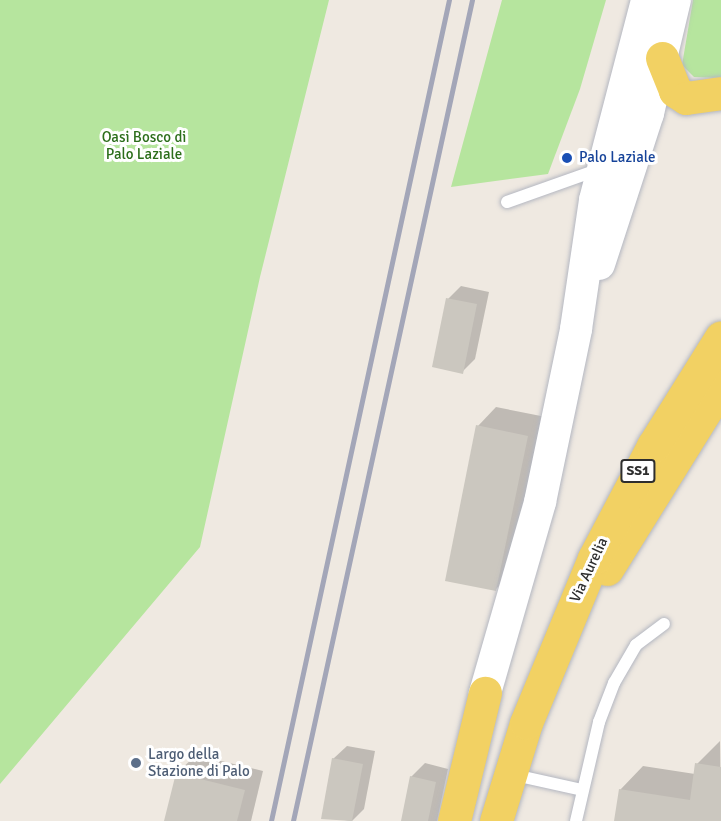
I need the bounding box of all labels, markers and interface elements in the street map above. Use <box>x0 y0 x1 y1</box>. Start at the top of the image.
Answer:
park label: Oasi Bosco di Palo Laziale <box>102 128 186 163</box>
place label: Palo Laziale <box>579 149 656 167</box>
marker: Palo Laziale <box>560 151 574 165</box>
road number: SS1 <box>620 460 656 482</box>
street label: Via Aurelia <box>566 535 612 605</box>
place label: Largo della Stazione di Palo <box>148 745 250 780</box>
marker: Largo della Stazione di Palo <box>129 756 143 770</box>

